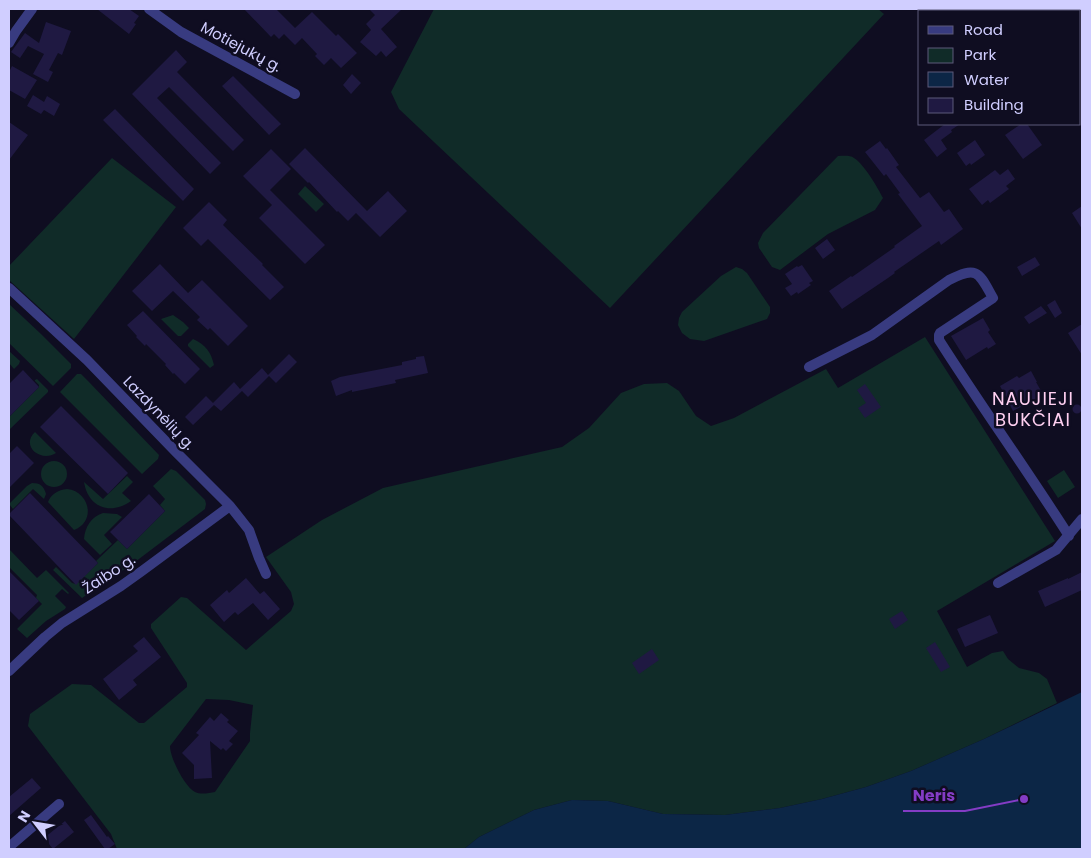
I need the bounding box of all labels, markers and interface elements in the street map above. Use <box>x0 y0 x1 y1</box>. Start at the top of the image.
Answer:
legend <box>918 10 1081 125</box>
street label: Motiejukų g. <box>197 16 285 77</box>
text: Road <box>964 19 1003 40</box>
text: Park <box>964 44 996 65</box>
text: Water <box>964 69 1010 90</box>
text: Building <box>964 94 1024 115</box>
street label: Lazdynėlių g. <box>119 371 200 454</box>
district label: NAUJIEJI BUKČIAI <box>992 386 1074 432</box>
street label: Žaibo g. <box>78 549 139 598</box>
callout: Neris <box>903 780 965 811</box>
text: Neris <box>913 784 955 807</box>
north arrow <box>10 798 60 848</box>
text: N <box>13 807 35 826</box>

